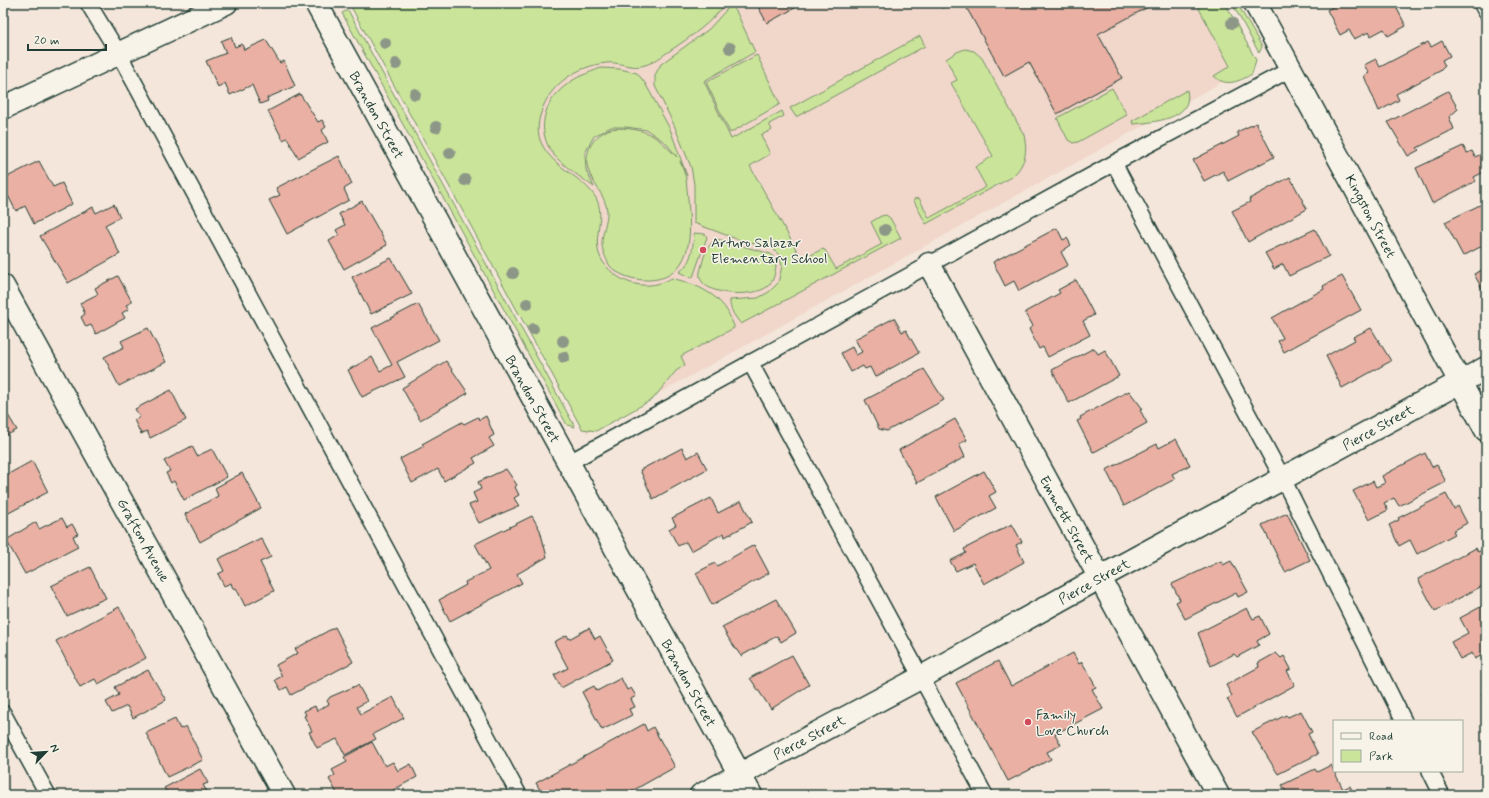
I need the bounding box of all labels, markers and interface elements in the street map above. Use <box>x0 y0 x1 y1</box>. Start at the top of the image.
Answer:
scale bar <box>28 26 106 52</box>
text: 20 m <box>34 33 60 49</box>
street label: Brandon Street <box>345 69 408 163</box>
street label: Kingston Street <box>1340 172 1400 262</box>
place label: Arturo Salazar Elementary School <box>711 234 827 268</box>
marker: Arturo Salazar Elementary School <box>698 245 708 255</box>
street label: Brandon Street <box>501 353 564 447</box>
street label: Pierce Street <box>1340 400 1418 455</box>
street label: Emmett Street <box>1035 473 1098 567</box>
street label: Grafton Avenue <box>113 495 174 586</box>
street label: Pierce Street <box>1056 554 1134 609</box>
street label: Brandon Street <box>657 637 720 731</box>
place label: Family Love Church <box>1036 706 1109 740</box>
street label: Pierce Street <box>770 711 849 764</box>
marker: Family Love Church <box>1023 717 1033 727</box>
legend <box>1333 720 1463 772</box>
text: Road <box>1369 729 1393 745</box>
north arrow <box>26 732 66 772</box>
text: N <box>46 742 62 754</box>
text: Park <box>1369 749 1393 765</box>

